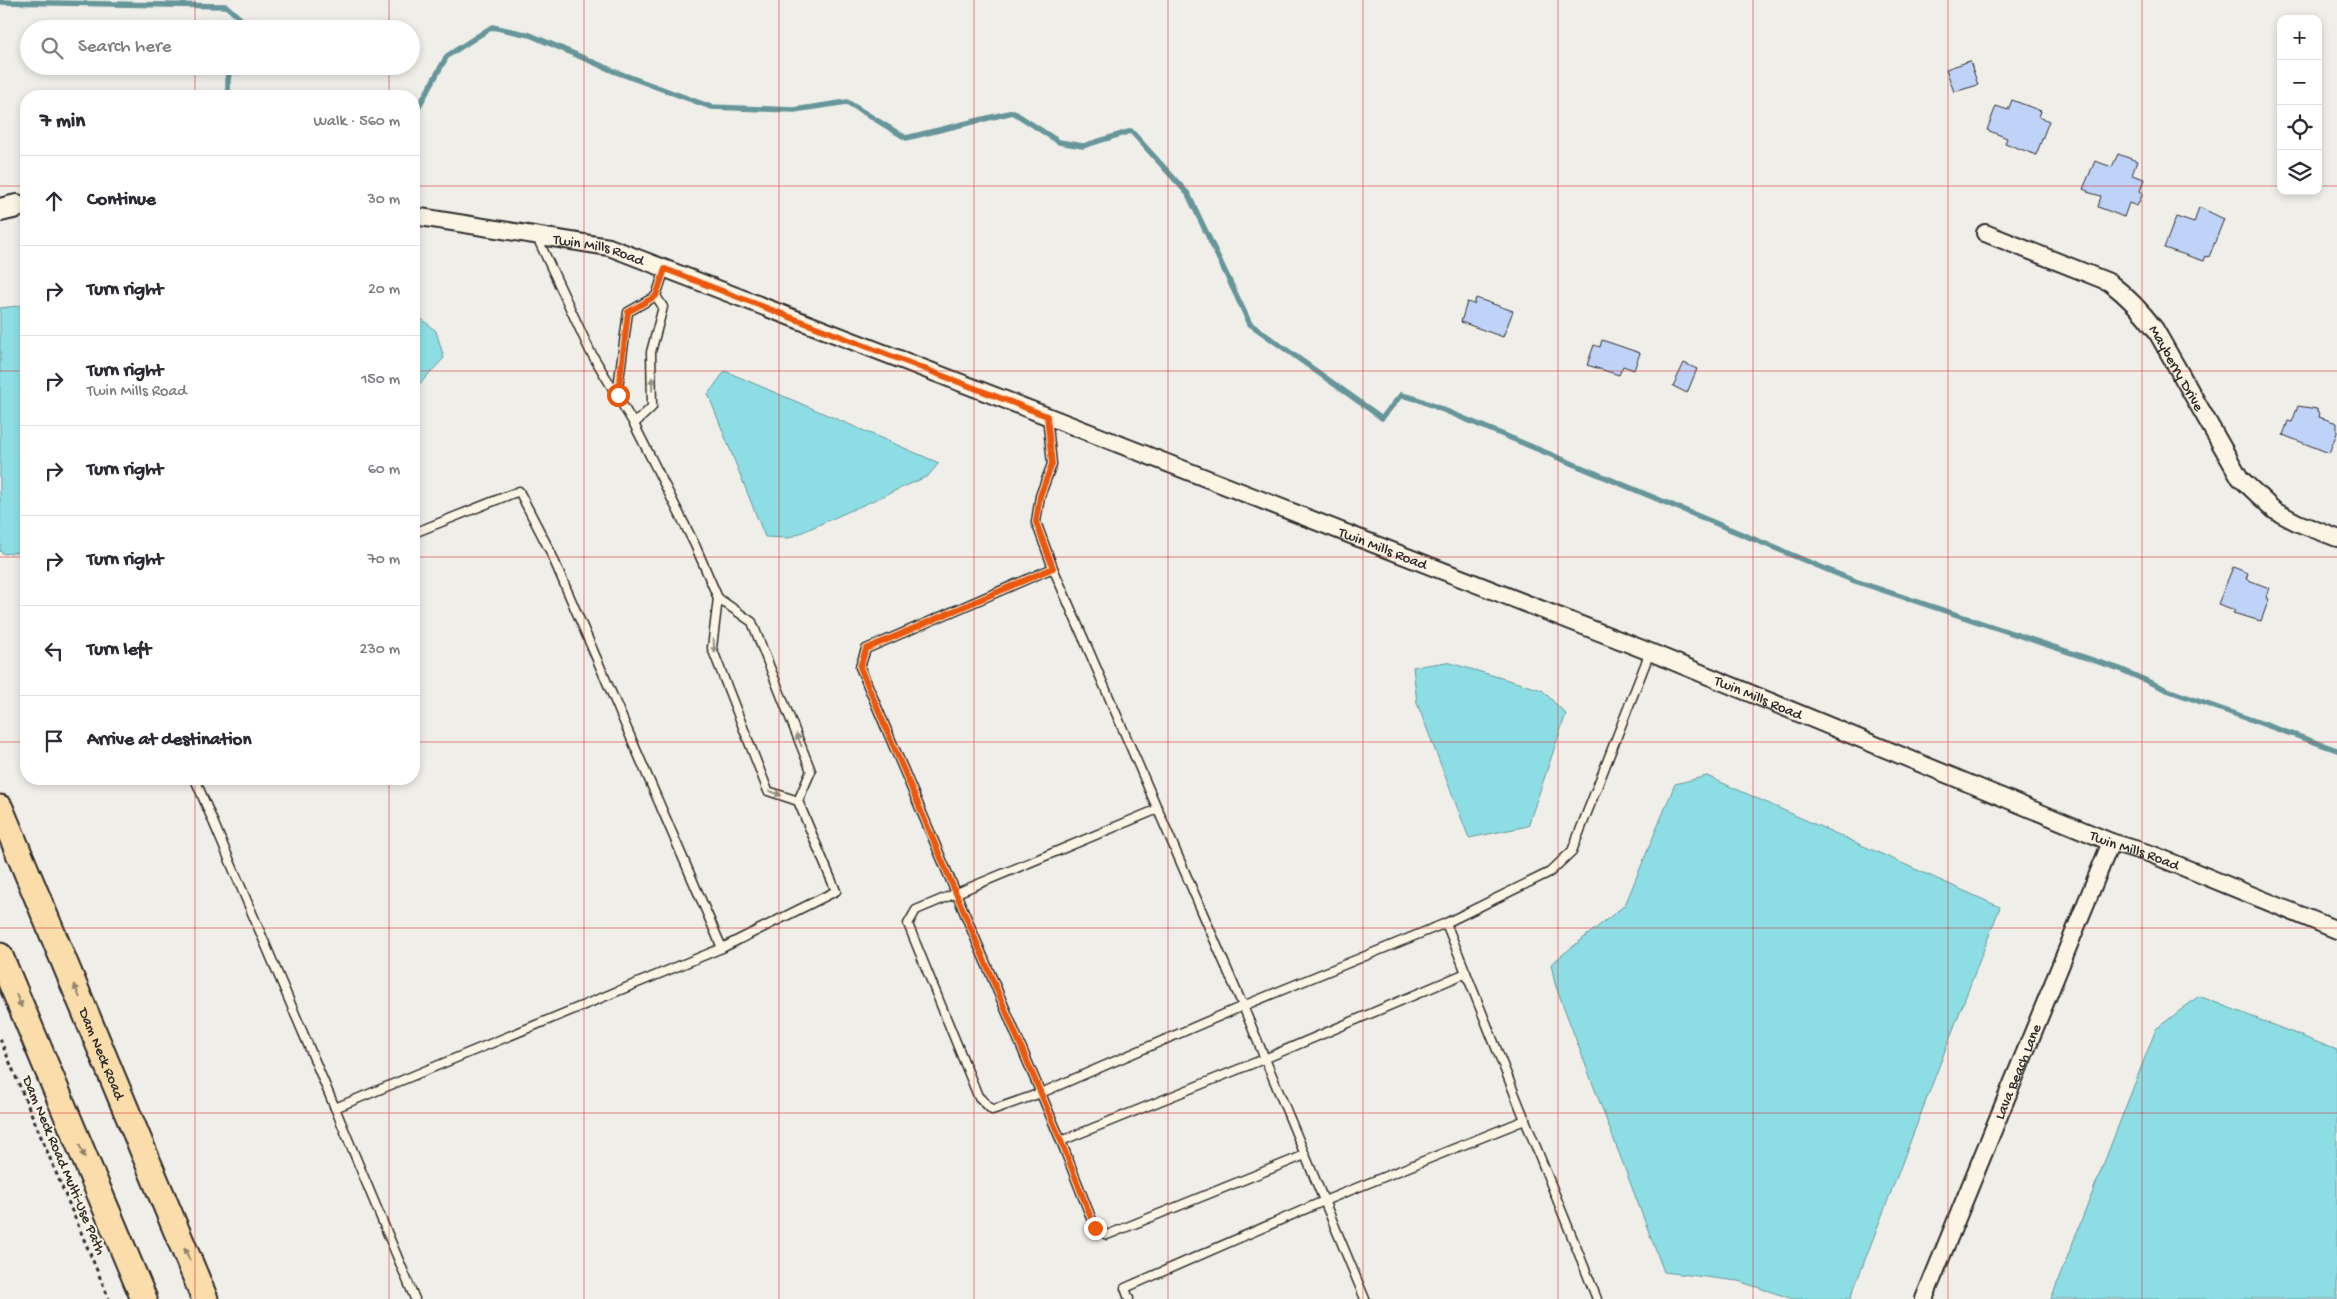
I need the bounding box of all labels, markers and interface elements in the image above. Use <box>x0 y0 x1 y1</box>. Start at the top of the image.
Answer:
map controls <box>2277 15 2322 195</box>
button: + <box>2277 15 2322 60</box>
search box <box>20 20 420 75</box>
icon: search <box>38 34 66 62</box>
text: Search here <box>78 36 172 59</box>
button: − <box>2277 60 2322 105</box>
button: locate <box>2277 105 2322 150</box>
text: 7 min <box>40 110 85 135</box>
text: Walk · 560 m <box>314 113 400 132</box>
button: layers <box>2277 150 2322 195</box>
icon: ahead <box>40 187 68 215</box>
text: Continue <box>87 189 156 212</box>
text: 30 m <box>367 191 400 210</box>
street label: Twin Mills Road <box>551 231 647 271</box>
icon: right <box>40 277 68 305</box>
text: Turn right <box>87 279 163 302</box>
text: 20 m <box>368 281 400 300</box>
street label: Mayberry Drive <box>2144 323 2207 415</box>
text: Turn right <box>87 360 163 383</box>
icon: right <box>40 367 68 395</box>
text: 150 m <box>361 371 400 390</box>
one-way arrow <box>648 375 656 391</box>
text: Twin Mills Road <box>87 383 187 402</box>
route start <box>607 384 630 407</box>
icon: right <box>40 457 68 485</box>
text: Turn right <box>87 459 163 482</box>
text: 60 m <box>368 461 400 480</box>
street label: Twin Mills Road <box>1335 524 1430 575</box>
icon: right <box>40 547 68 575</box>
text: Turn right <box>87 549 163 572</box>
text: 70 m <box>367 551 400 570</box>
icon: left <box>40 637 68 665</box>
one-way arrow <box>710 638 718 654</box>
text: Turn left <box>87 639 151 662</box>
text: 230 m <box>360 641 400 660</box>
street label: Twin Mills Road <box>1710 672 1806 725</box>
icon: arrive <box>40 727 68 755</box>
text: Arrive at destination <box>87 729 251 752</box>
one-way arrow <box>795 732 802 747</box>
one-way arrow <box>768 789 782 797</box>
street label: Twin Mills Road <box>2086 827 2182 876</box>
one-way arrow <box>72 984 80 998</box>
one-way arrow <box>15 994 23 1008</box>
street label: Dam Neck Road <box>73 1005 128 1104</box>
street label: Lava Beach Lane <box>1991 1021 2047 1122</box>
street label: Dam Neck Road Multi-Use Path <box>17 1073 109 1258</box>
one-way arrow <box>78 1144 86 1158</box>
route end <box>1084 1217 1107 1240</box>
one-way arrow <box>182 1247 190 1261</box>

